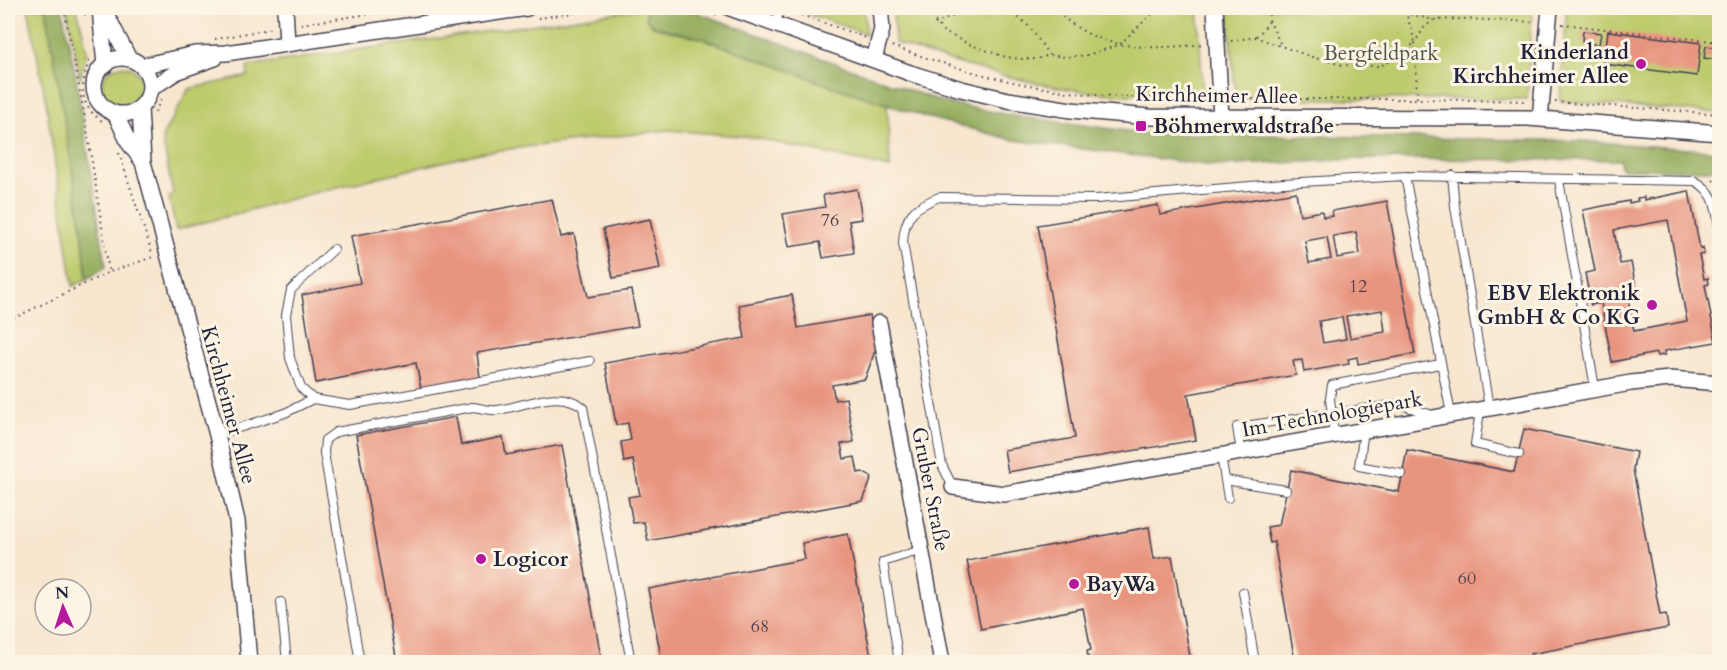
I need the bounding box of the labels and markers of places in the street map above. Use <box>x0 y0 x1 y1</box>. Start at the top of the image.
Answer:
place label: Kinderland Kirchheimer Allee <box>1453 38 1629 91</box>
marker: Kinderland Kirchheimer Allee <box>1634 57 1648 71</box>
place label: Böhmerwaldstraße <box>1153 112 1334 141</box>
marker: Böhmerwaldstraße <box>1134 119 1148 133</box>
place label: EBV Elektronik GmbH & Co KG <box>1477 279 1640 332</box>
marker: EBV Elektronik GmbH & Co KG <box>1645 298 1659 312</box>
place label: Logicor <box>493 545 569 574</box>
marker: Logicor <box>474 552 488 566</box>
place label: BayWa <box>1086 570 1156 599</box>
marker: BayWa <box>1067 577 1081 591</box>

